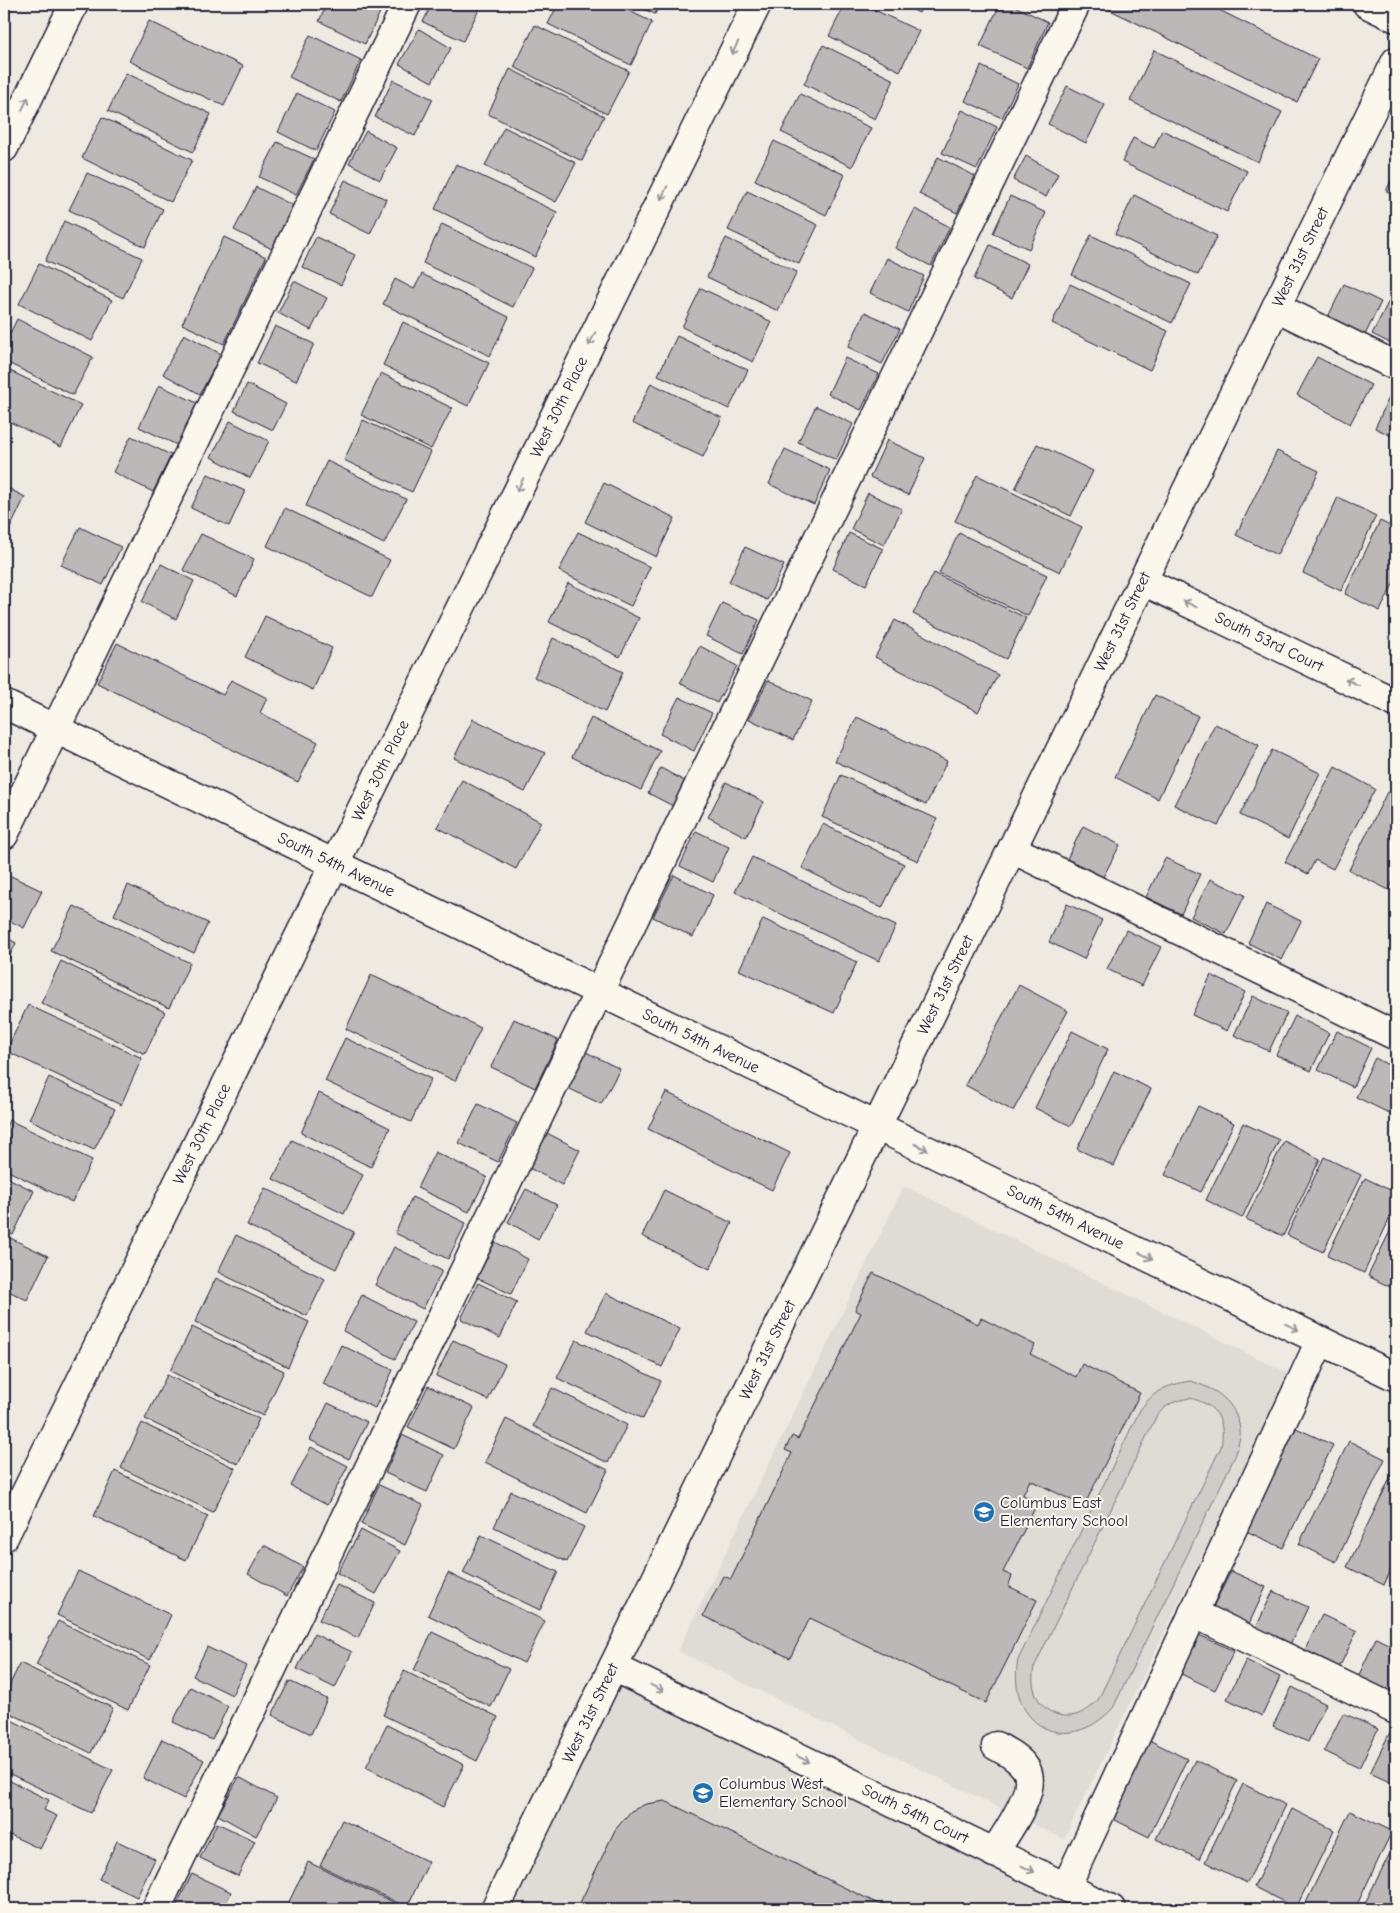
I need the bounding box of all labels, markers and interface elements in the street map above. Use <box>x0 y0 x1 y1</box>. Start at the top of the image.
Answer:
one-way arrow <box>730 40 740 55</box>
one-way arrow <box>21 97 30 112</box>
one-way arrow <box>658 185 668 200</box>
street label: West 31st Street <box>1269 204 1333 310</box>
one-way arrow <box>587 331 596 346</box>
street label: West 30th Place <box>527 353 591 460</box>
one-way arrow <box>515 477 524 492</box>
street label: West 31st Street <box>1091 569 1155 675</box>
one-way arrow <box>1183 599 1198 608</box>
street label: South 53rd Court <box>1212 608 1327 676</box>
one-way arrow <box>1345 677 1360 686</box>
street label: West 30th Place <box>348 717 413 824</box>
street label: South 54th Avenue <box>275 829 398 901</box>
street label: West 31st Street <box>914 932 978 1038</box>
street label: South 54th Avenue <box>639 1005 762 1077</box>
street label: West 30th Place <box>170 1081 234 1187</box>
one-way arrow <box>914 1142 929 1152</box>
street label: South 54th Avenue <box>1004 1181 1127 1253</box>
one-way arrow <box>1138 1252 1153 1261</box>
street label: West 31st Street <box>736 1297 800 1403</box>
one-way arrow <box>1285 1322 1300 1332</box>
place label: Columbus East Elementary School <box>1000 1494 1128 1530</box>
school or university icon: Columbus East Elementary School <box>972 1500 996 1524</box>
street label: West 31st Street <box>559 1660 623 1766</box>
one-way arrow <box>649 1683 664 1693</box>
one-way arrow <box>795 1755 810 1764</box>
place label: Columbus West Elementary School <box>719 1775 847 1811</box>
street label: South 54th Court <box>859 1780 972 1848</box>
school or university icon: Columbus West Elementary School <box>691 1781 715 1805</box>
one-way arrow <box>1020 1864 1035 1874</box>

